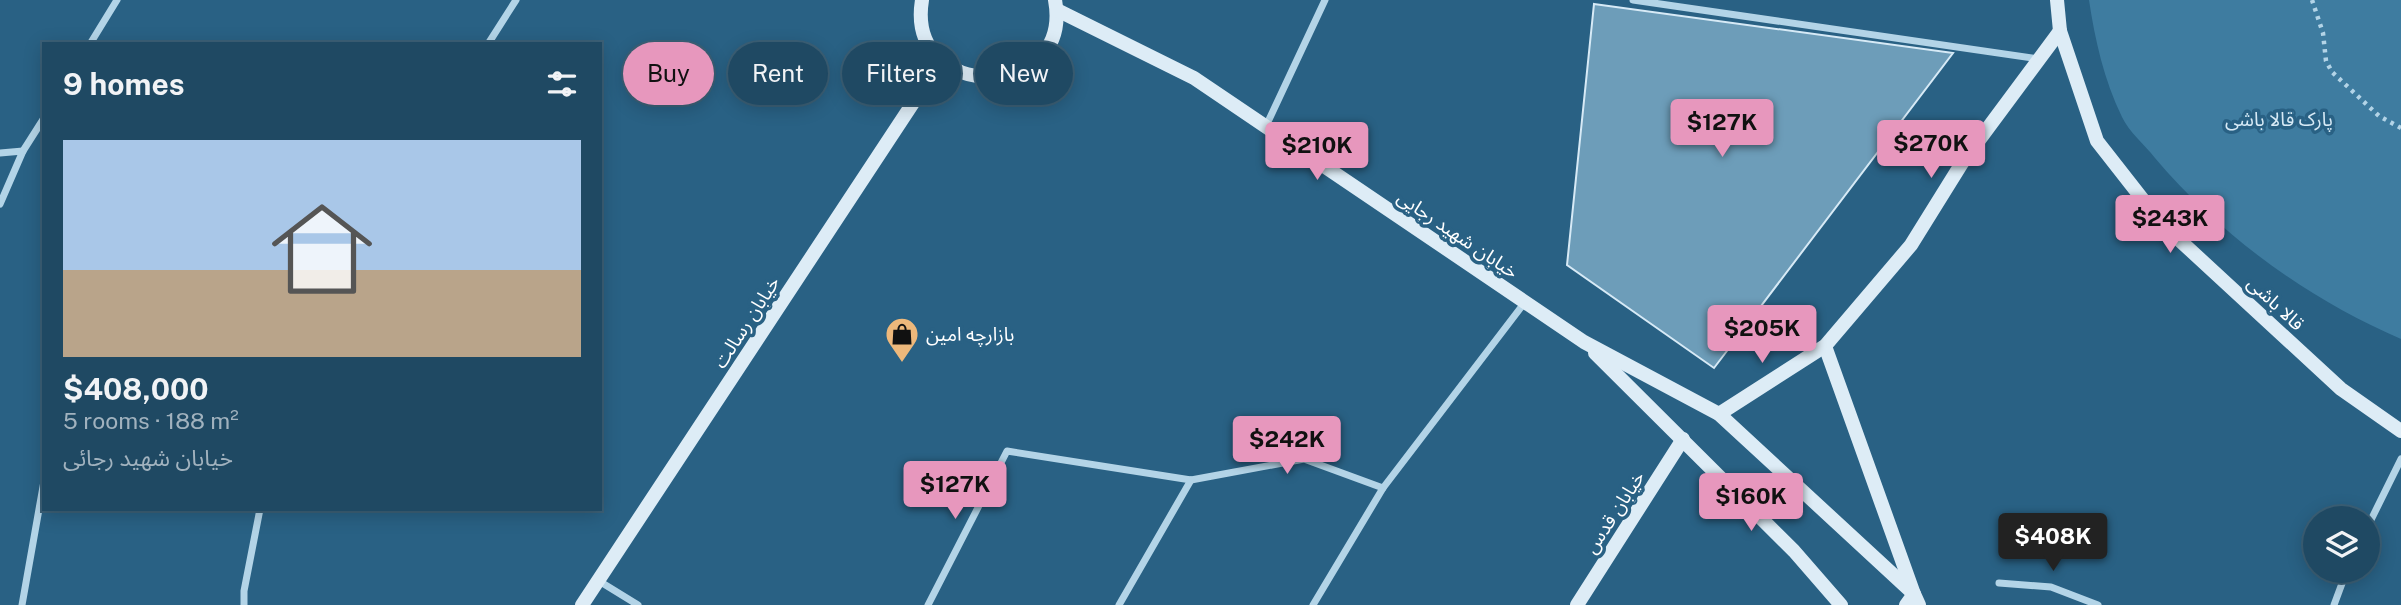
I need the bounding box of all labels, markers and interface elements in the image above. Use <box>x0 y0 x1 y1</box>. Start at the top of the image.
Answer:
chip: Buy <box>623 42 714 105</box>
chip: Rent <box>728 42 828 105</box>
chip: Filters <box>842 42 961 105</box>
chip: New <box>975 42 1073 105</box>
icon: filters <box>543 65 581 103</box>
text: 9 homes <box>63 66 185 102</box>
pin: $127K <box>1673 100 1771 159</box>
text: $127K <box>1687 108 1758 135</box>
park label: پارک قالا باشی <box>2225 108 2333 132</box>
pin: $270K <box>1882 120 1980 180</box>
pin: $210K <box>1268 122 1366 182</box>
text: $270K <box>1893 129 1969 156</box>
text: $210K <box>1281 131 1353 158</box>
street label: خیابان شهید رجایی <box>1393 185 1523 283</box>
icon: home <box>259 186 385 312</box>
pin: $243K <box>2121 196 2219 255</box>
text: $243K <box>2131 204 2209 231</box>
street label: قالا باشی <box>2243 271 2309 335</box>
street label: خیابان رسالت <box>708 272 785 372</box>
pin: $205K <box>1713 306 1811 365</box>
text: $205K <box>1723 314 1801 341</box>
shop icon: بازارچه امین <box>883 315 921 364</box>
place label: بازارچه امین <box>926 323 1014 347</box>
text: $408,000 <box>63 371 209 407</box>
text: 5 rooms · 188 m² <box>63 407 239 434</box>
pin: $242K <box>1238 416 1336 476</box>
text: $242K <box>1249 425 1325 452</box>
text: خیابان شهید رجائی <box>63 444 233 471</box>
pin: $127K <box>906 462 1004 521</box>
street label: خیابان قدس <box>1579 467 1650 558</box>
text: $127K <box>920 470 991 497</box>
pin: $160K <box>1702 474 1800 533</box>
text: $160K <box>1715 482 1787 509</box>
map controls <box>2303 506 2380 583</box>
button: layers <box>2303 506 2380 583</box>
pin: $408K <box>2004 514 2102 573</box>
text: $408K <box>2014 522 2092 549</box>

